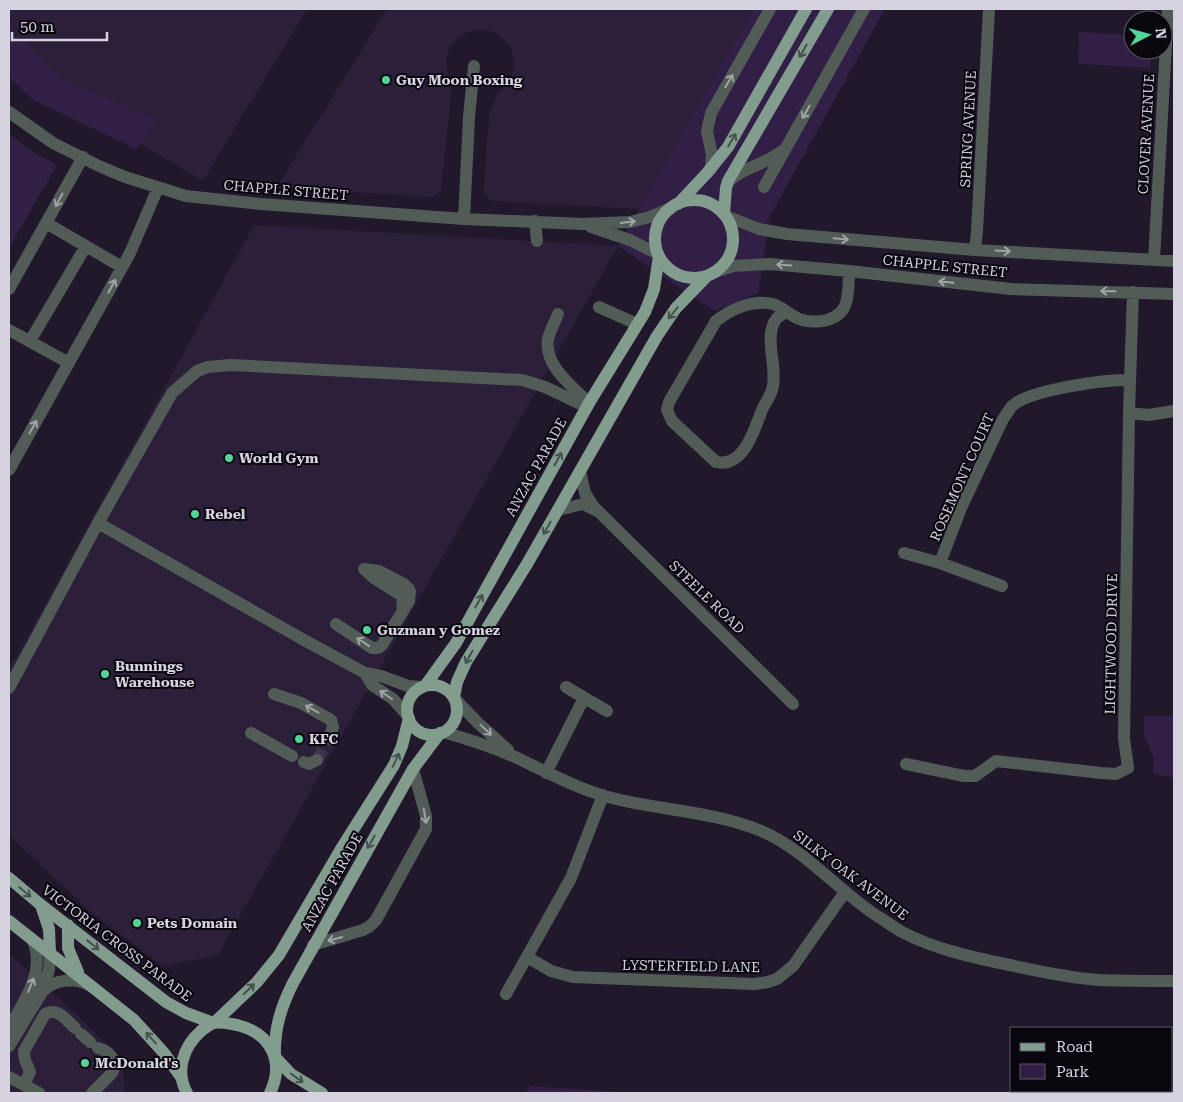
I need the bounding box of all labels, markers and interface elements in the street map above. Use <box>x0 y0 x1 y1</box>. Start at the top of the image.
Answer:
scale bar <box>12 10 108 42</box>
north arrow <box>1123 10 1173 60</box>
text: 50 m <box>20 18 55 36</box>
text: N <box>1152 27 1169 40</box>
one-way arrow <box>798 44 808 58</box>
street label: SPRING AVENUE <box>957 70 979 188</box>
place label: Guy Moon Boxing <box>396 72 523 88</box>
street label: CLOVER AVENUE <box>1135 73 1157 195</box>
marker: Guy Moon Boxing <box>380 74 392 86</box>
one-way arrow <box>724 75 734 89</box>
one-way arrow <box>800 104 810 119</box>
one-way arrow <box>727 133 737 147</box>
street label: CHAPPLE STREET <box>223 177 349 203</box>
one-way arrow <box>53 192 63 207</box>
one-way arrow <box>619 217 635 227</box>
one-way arrow <box>833 234 849 243</box>
one-way arrow <box>995 247 1011 256</box>
street label: CHAPPLE STREET <box>882 251 1008 281</box>
one-way arrow <box>777 260 793 269</box>
one-way arrow <box>938 277 954 287</box>
one-way arrow <box>107 278 117 293</box>
one-way arrow <box>1100 287 1116 296</box>
one-way arrow <box>668 306 679 319</box>
street label: ROSEMONT COURT <box>927 411 997 543</box>
street label: ANZAC PARADE <box>502 415 570 519</box>
one-way arrow <box>28 421 38 435</box>
place label: World Gym <box>239 450 319 466</box>
one-way arrow <box>553 451 563 466</box>
marker: World Gym <box>223 452 235 464</box>
place label: Rebel <box>205 506 246 522</box>
marker: Rebel <box>189 508 201 520</box>
one-way arrow <box>542 521 552 535</box>
street label: STEELE ROAD <box>666 557 748 637</box>
street label: LIGHTWOOD DRIVE <box>1102 573 1120 715</box>
one-way arrow <box>474 593 484 608</box>
place label: Guzman y Gomez <box>377 622 500 638</box>
marker: Guzman y Gomez <box>361 624 373 636</box>
one-way arrow <box>357 637 371 647</box>
one-way arrow <box>464 649 474 664</box>
place label: Bunnings Warehouse <box>115 658 194 690</box>
marker: Bunnings Warehouse <box>99 668 111 680</box>
one-way arrow <box>379 689 393 700</box>
one-way arrow <box>306 704 320 714</box>
one-way arrow <box>479 724 492 736</box>
place label: KFC <box>309 731 338 747</box>
marker: KFC <box>293 733 305 745</box>
one-way arrow <box>391 753 401 768</box>
one-way arrow <box>420 808 430 824</box>
street label: SILKY OAK AVENUE <box>791 827 911 923</box>
street label: ANZAC PARADE <box>298 830 366 934</box>
one-way arrow <box>366 834 376 849</box>
street label: VICTORIA CROSS PARADE <box>39 882 195 1004</box>
one-way arrow <box>18 886 31 897</box>
place label: Pets Domain <box>147 915 238 931</box>
marker: Pets Domain <box>131 917 143 929</box>
one-way arrow <box>328 934 344 944</box>
one-way arrow <box>86 940 99 951</box>
street label: LYSTERFIELD LANE <box>622 957 760 975</box>
one-way arrow <box>26 978 36 993</box>
one-way arrow <box>243 983 256 995</box>
legend <box>1010 1027 1173 1092</box>
one-way arrow <box>145 1031 157 1044</box>
text: Road <box>1056 1038 1093 1056</box>
place label: McDonald's <box>95 1055 178 1071</box>
marker: McDonald's <box>79 1057 91 1069</box>
text: Park <box>1056 1063 1090 1081</box>
one-way arrow <box>290 1073 304 1083</box>

